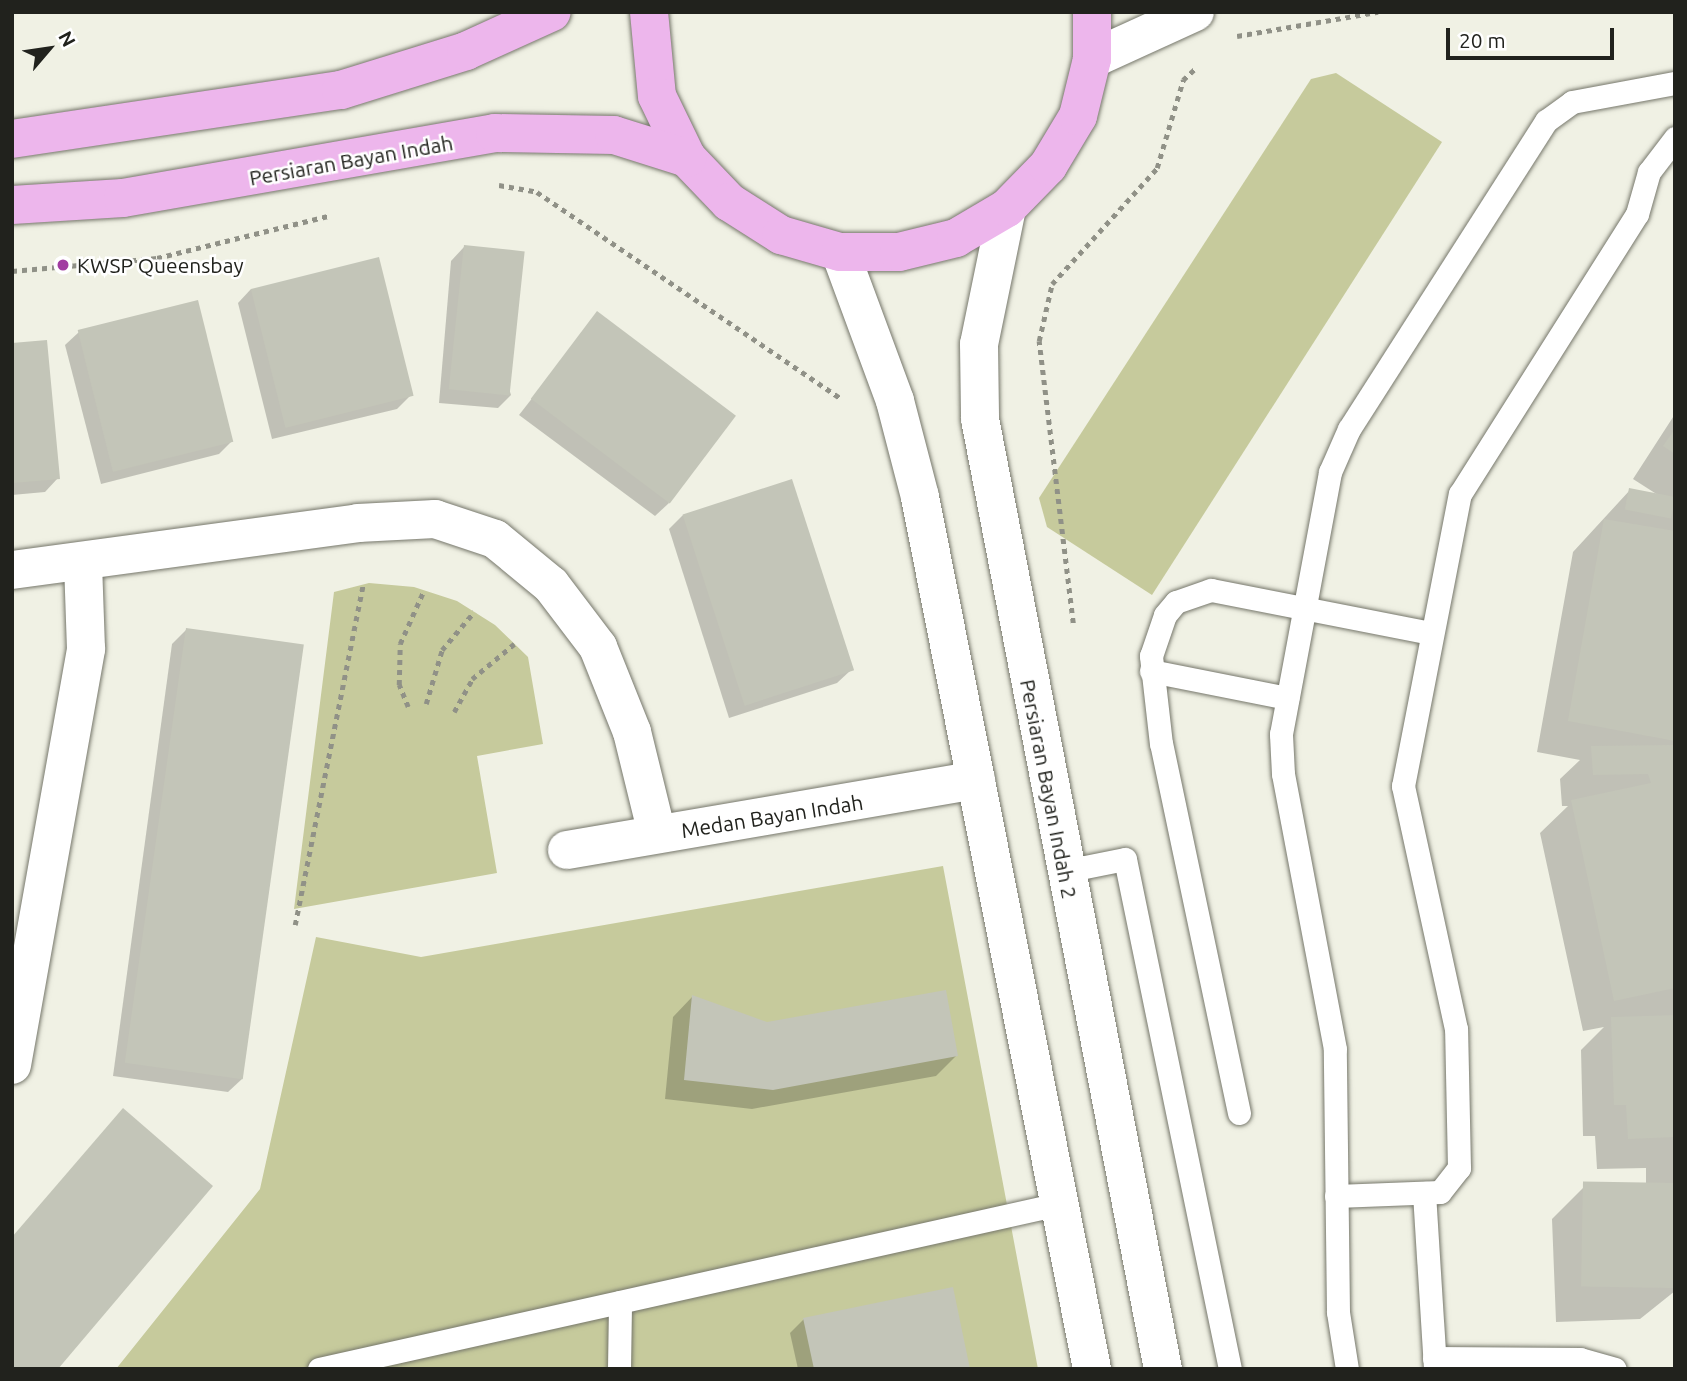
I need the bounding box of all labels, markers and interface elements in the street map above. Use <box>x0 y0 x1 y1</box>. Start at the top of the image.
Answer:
north arrow <box>14 14 84 84</box>
scale bar <box>1449 14 1617 58</box>
text: N <box>54 27 80 50</box>
text: 20 m <box>1459 28 1506 52</box>
street label: Persiaran Bayan Indah <box>247 130 455 190</box>
place label: KWSP Queensbay <box>77 252 244 278</box>
marker: KWSP Queensbay <box>55 257 71 273</box>
street label: Persiaran Bayan Indah 2 <box>1015 677 1083 901</box>
street label: Medan Bayan Indah <box>679 789 865 843</box>

